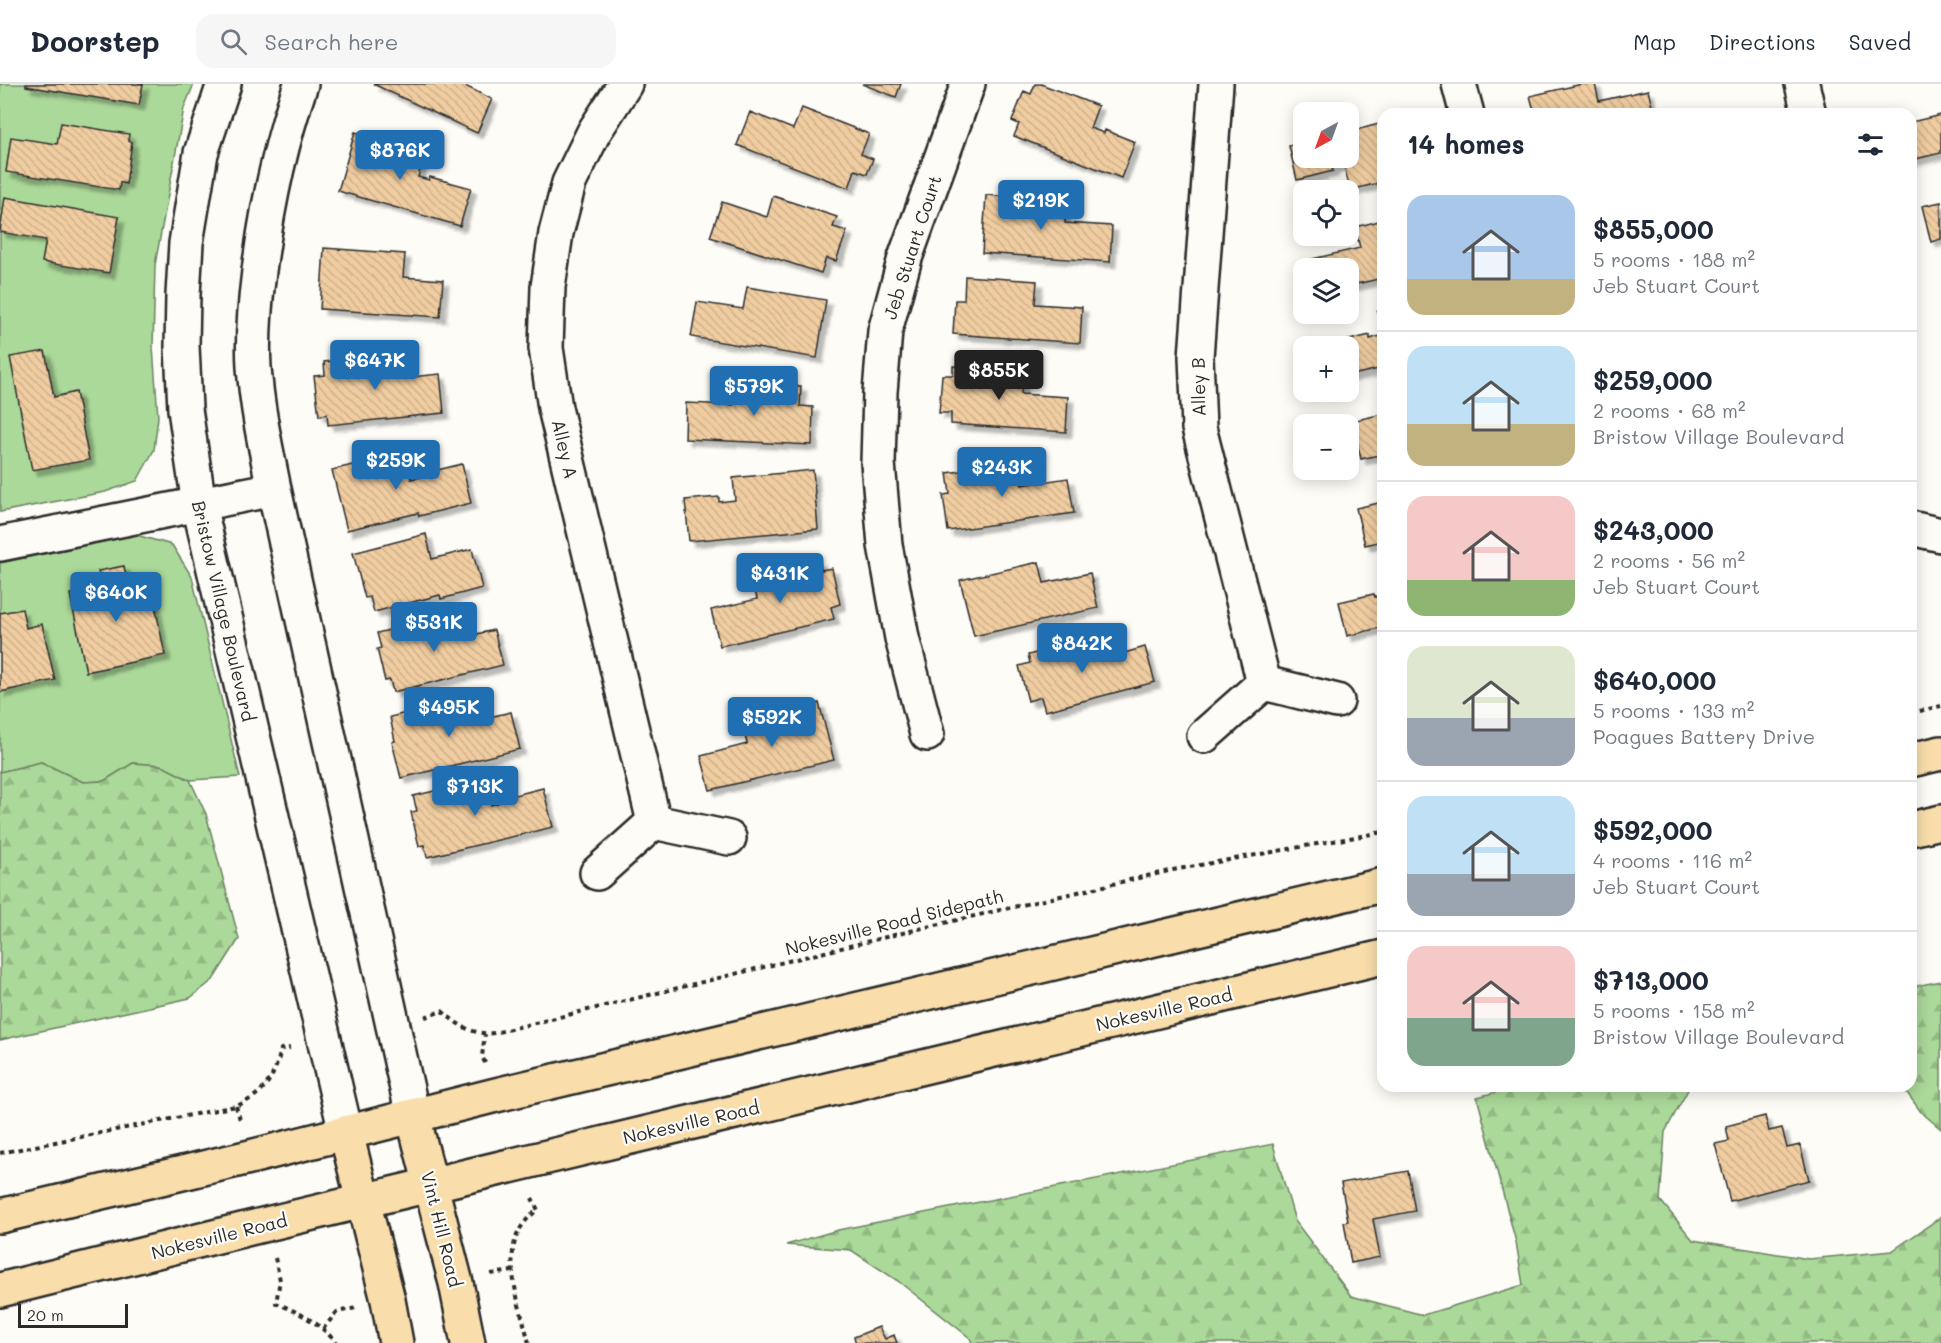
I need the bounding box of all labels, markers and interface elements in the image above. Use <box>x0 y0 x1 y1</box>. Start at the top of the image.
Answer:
search box <box>196 14 616 68</box>
text: Doorstep <box>30 23 160 59</box>
icon: search <box>217 25 250 58</box>
text: Search here <box>265 27 398 56</box>
text: Map <box>1633 28 1676 55</box>
text: Directions <box>1709 28 1816 55</box>
text: Saved <box>1849 28 1911 55</box>
north arrow <box>1293 102 1359 168</box>
map controls <box>1293 102 1359 480</box>
text: 14 homes <box>1407 127 1525 161</box>
icon: filters <box>1854 128 1887 161</box>
pin: $876K <box>358 130 442 181</box>
text: $876K <box>369 136 431 162</box>
street label: Jeb Stuart Court <box>877 172 947 322</box>
pin: $219K <box>999 180 1083 231</box>
button: locate <box>1293 180 1359 246</box>
text: $219K <box>1012 186 1070 212</box>
text: $855,000 <box>1593 212 1714 246</box>
icon: home <box>1455 219 1527 291</box>
text: 5 rooms · 188 m² <box>1593 246 1755 272</box>
button: layers <box>1293 258 1359 324</box>
text: Jeb Stuart Court <box>1593 272 1760 298</box>
button: + <box>1293 336 1359 402</box>
pin: $647K <box>333 340 417 391</box>
text: $647K <box>344 346 406 372</box>
pin: $855K <box>957 350 1041 401</box>
text: $855K <box>968 356 1030 382</box>
street label: Alley B <box>1185 357 1211 417</box>
text: $259,000 <box>1593 363 1713 397</box>
pin: $579K <box>712 366 796 417</box>
icon: home <box>1455 370 1527 442</box>
text: $579K <box>724 372 784 398</box>
text: 2 rooms · 68 m² <box>1593 397 1746 423</box>
button: − <box>1293 414 1359 480</box>
street label: Alley A <box>547 417 583 481</box>
text: Bristow Village Boulevard <box>1593 423 1844 449</box>
pin: $259K <box>354 440 438 491</box>
text: $259K <box>366 446 426 472</box>
pin: $243K <box>960 447 1044 498</box>
text: $243K <box>971 453 1033 479</box>
street label: Bristow Village Boulevard <box>187 498 261 724</box>
text: $243,000 <box>1593 513 1714 547</box>
icon: home <box>1455 520 1527 592</box>
text: 2 rooms · 56 m² <box>1593 547 1745 573</box>
pin: $431K <box>738 553 822 604</box>
text: $431K <box>750 559 810 585</box>
pin: $640K <box>74 572 158 623</box>
text: Jeb Stuart Court <box>1593 573 1760 599</box>
text: $640K <box>84 578 148 604</box>
pin: $531K <box>392 602 476 653</box>
text: $531K <box>405 608 463 634</box>
pin: $842K <box>1040 623 1124 674</box>
text: $842K <box>1051 629 1113 655</box>
text: $640,000 <box>1593 663 1716 697</box>
icon: home <box>1455 670 1527 742</box>
pin: $495K <box>407 687 491 738</box>
text: $495K <box>418 693 480 719</box>
pin: $592K <box>730 697 814 748</box>
text: 5 rooms · 133 m² <box>1593 697 1754 723</box>
text: $592K <box>742 703 802 729</box>
text: Poagues Battery Drive <box>1593 723 1815 749</box>
pin: $713K <box>433 766 517 817</box>
text: $713K <box>446 772 504 798</box>
text: $592,000 <box>1593 813 1713 847</box>
icon: home <box>1455 820 1527 892</box>
text: 4 rooms · 116 m² <box>1593 847 1752 873</box>
text: Jeb Stuart Court <box>1593 873 1760 899</box>
street label: Nokesville Road Sidepath <box>783 883 1005 961</box>
text: $713,000 <box>1593 963 1709 997</box>
icon: home <box>1455 970 1527 1042</box>
street label: Nokesville Road <box>1093 982 1235 1036</box>
text: 5 rooms · 158 m² <box>1593 997 1755 1023</box>
text: Bristow Village Boulevard <box>1593 1023 1844 1049</box>
street label: Nokesville Road <box>620 1095 762 1149</box>
street label: Vint Hill Road <box>416 1169 468 1289</box>
street label: Nokesville Road <box>149 1208 289 1264</box>
scale bar <box>18 1301 128 1328</box>
text: 20 m <box>27 1304 64 1325</box>

